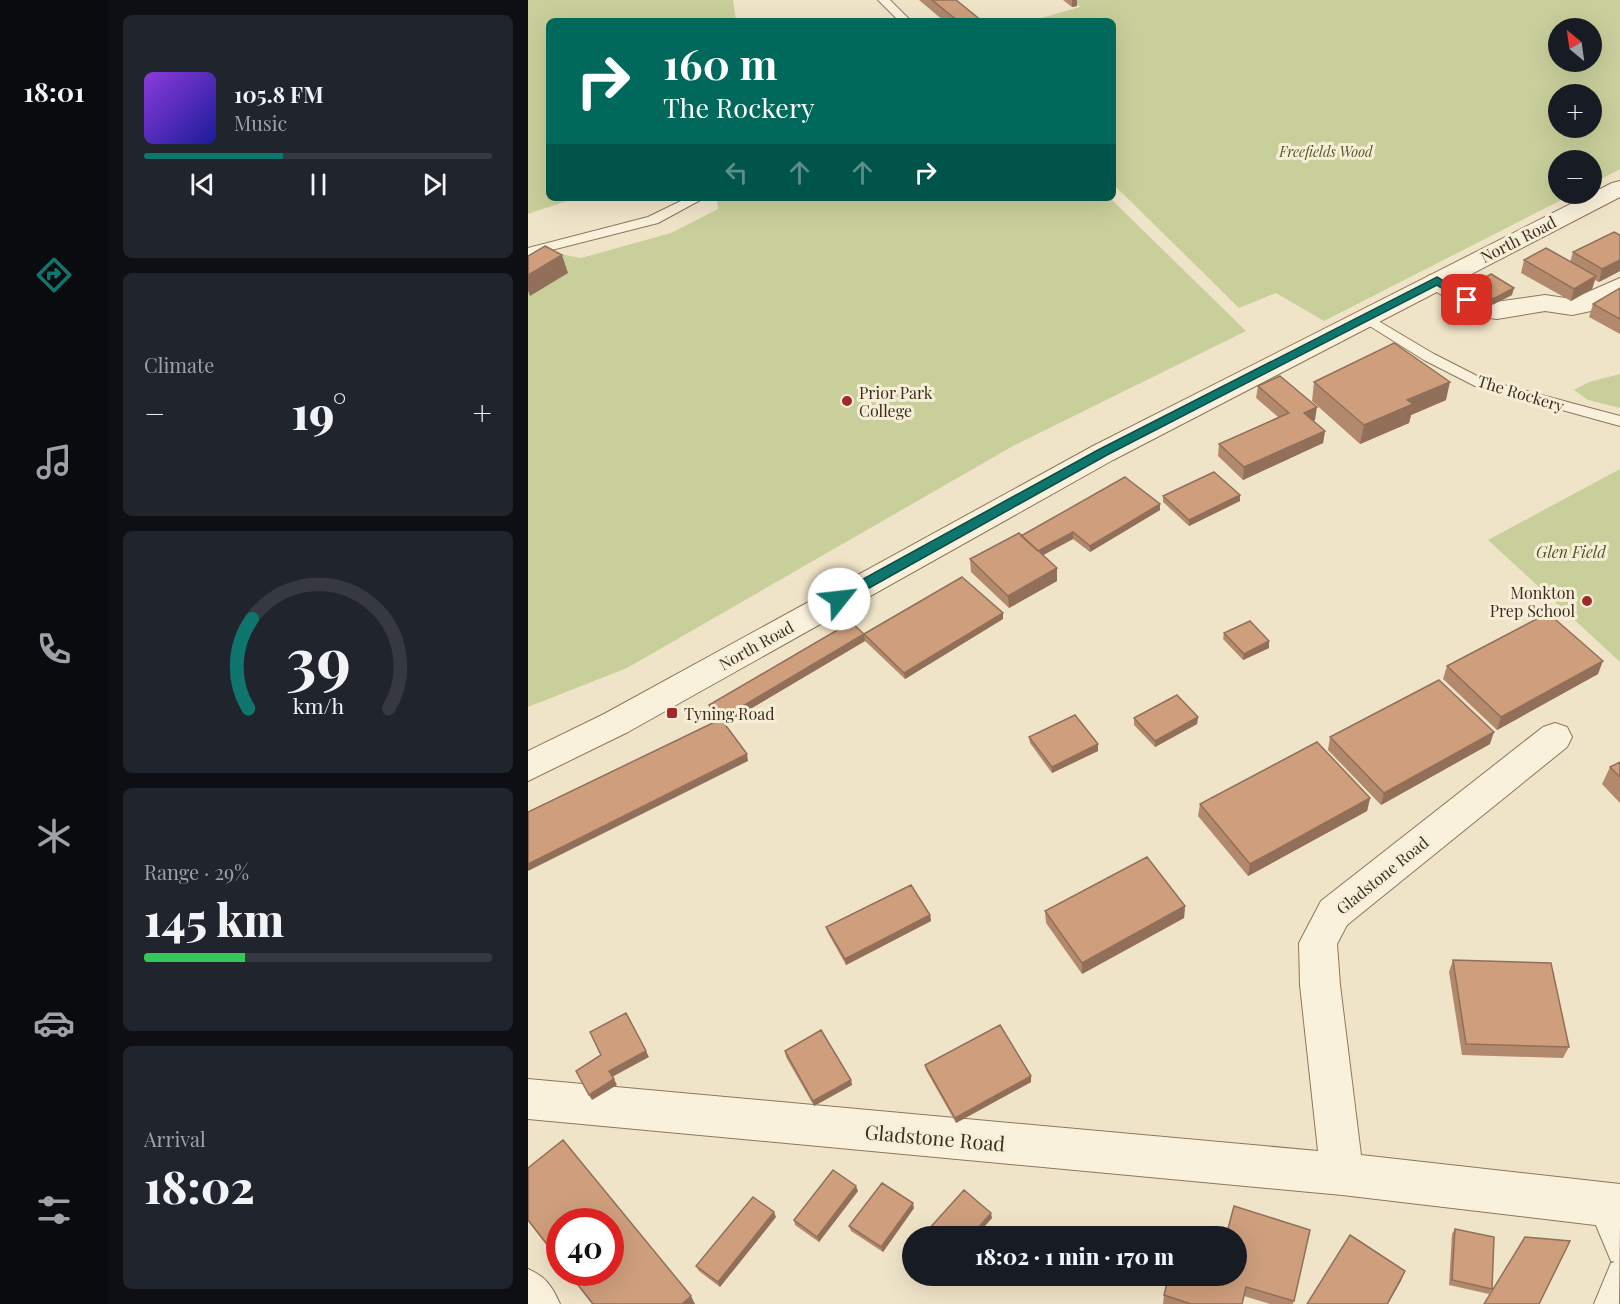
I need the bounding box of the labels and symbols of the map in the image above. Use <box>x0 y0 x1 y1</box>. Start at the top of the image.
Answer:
north arrow <box>1548 18 1602 72</box>
park label: Freefields Wood <box>1278 142 1373 161</box>
street label: North Road <box>1477 211 1559 267</box>
pin <box>1441 274 1492 325</box>
street label: The Rockery <box>1475 370 1567 416</box>
place label: Prior Park College <box>859 382 933 421</box>
marker: Prior Park College <box>840 394 854 408</box>
park label: Glen Field <box>1536 541 1607 562</box>
position arrow <box>807 567 871 631</box>
place label: Monkton Prep School <box>1490 582 1575 621</box>
marker: Monkton Prep School <box>1580 594 1594 608</box>
street label: North Road <box>715 616 797 674</box>
place label: Tyning Road <box>684 703 774 724</box>
marker: Tyning Road <box>665 706 679 720</box>
street label: Gladstone Road <box>1332 831 1432 919</box>
street label: Gladstone Road <box>864 1117 1007 1157</box>
speed limit sign: 40 <box>546 1208 624 1286</box>

